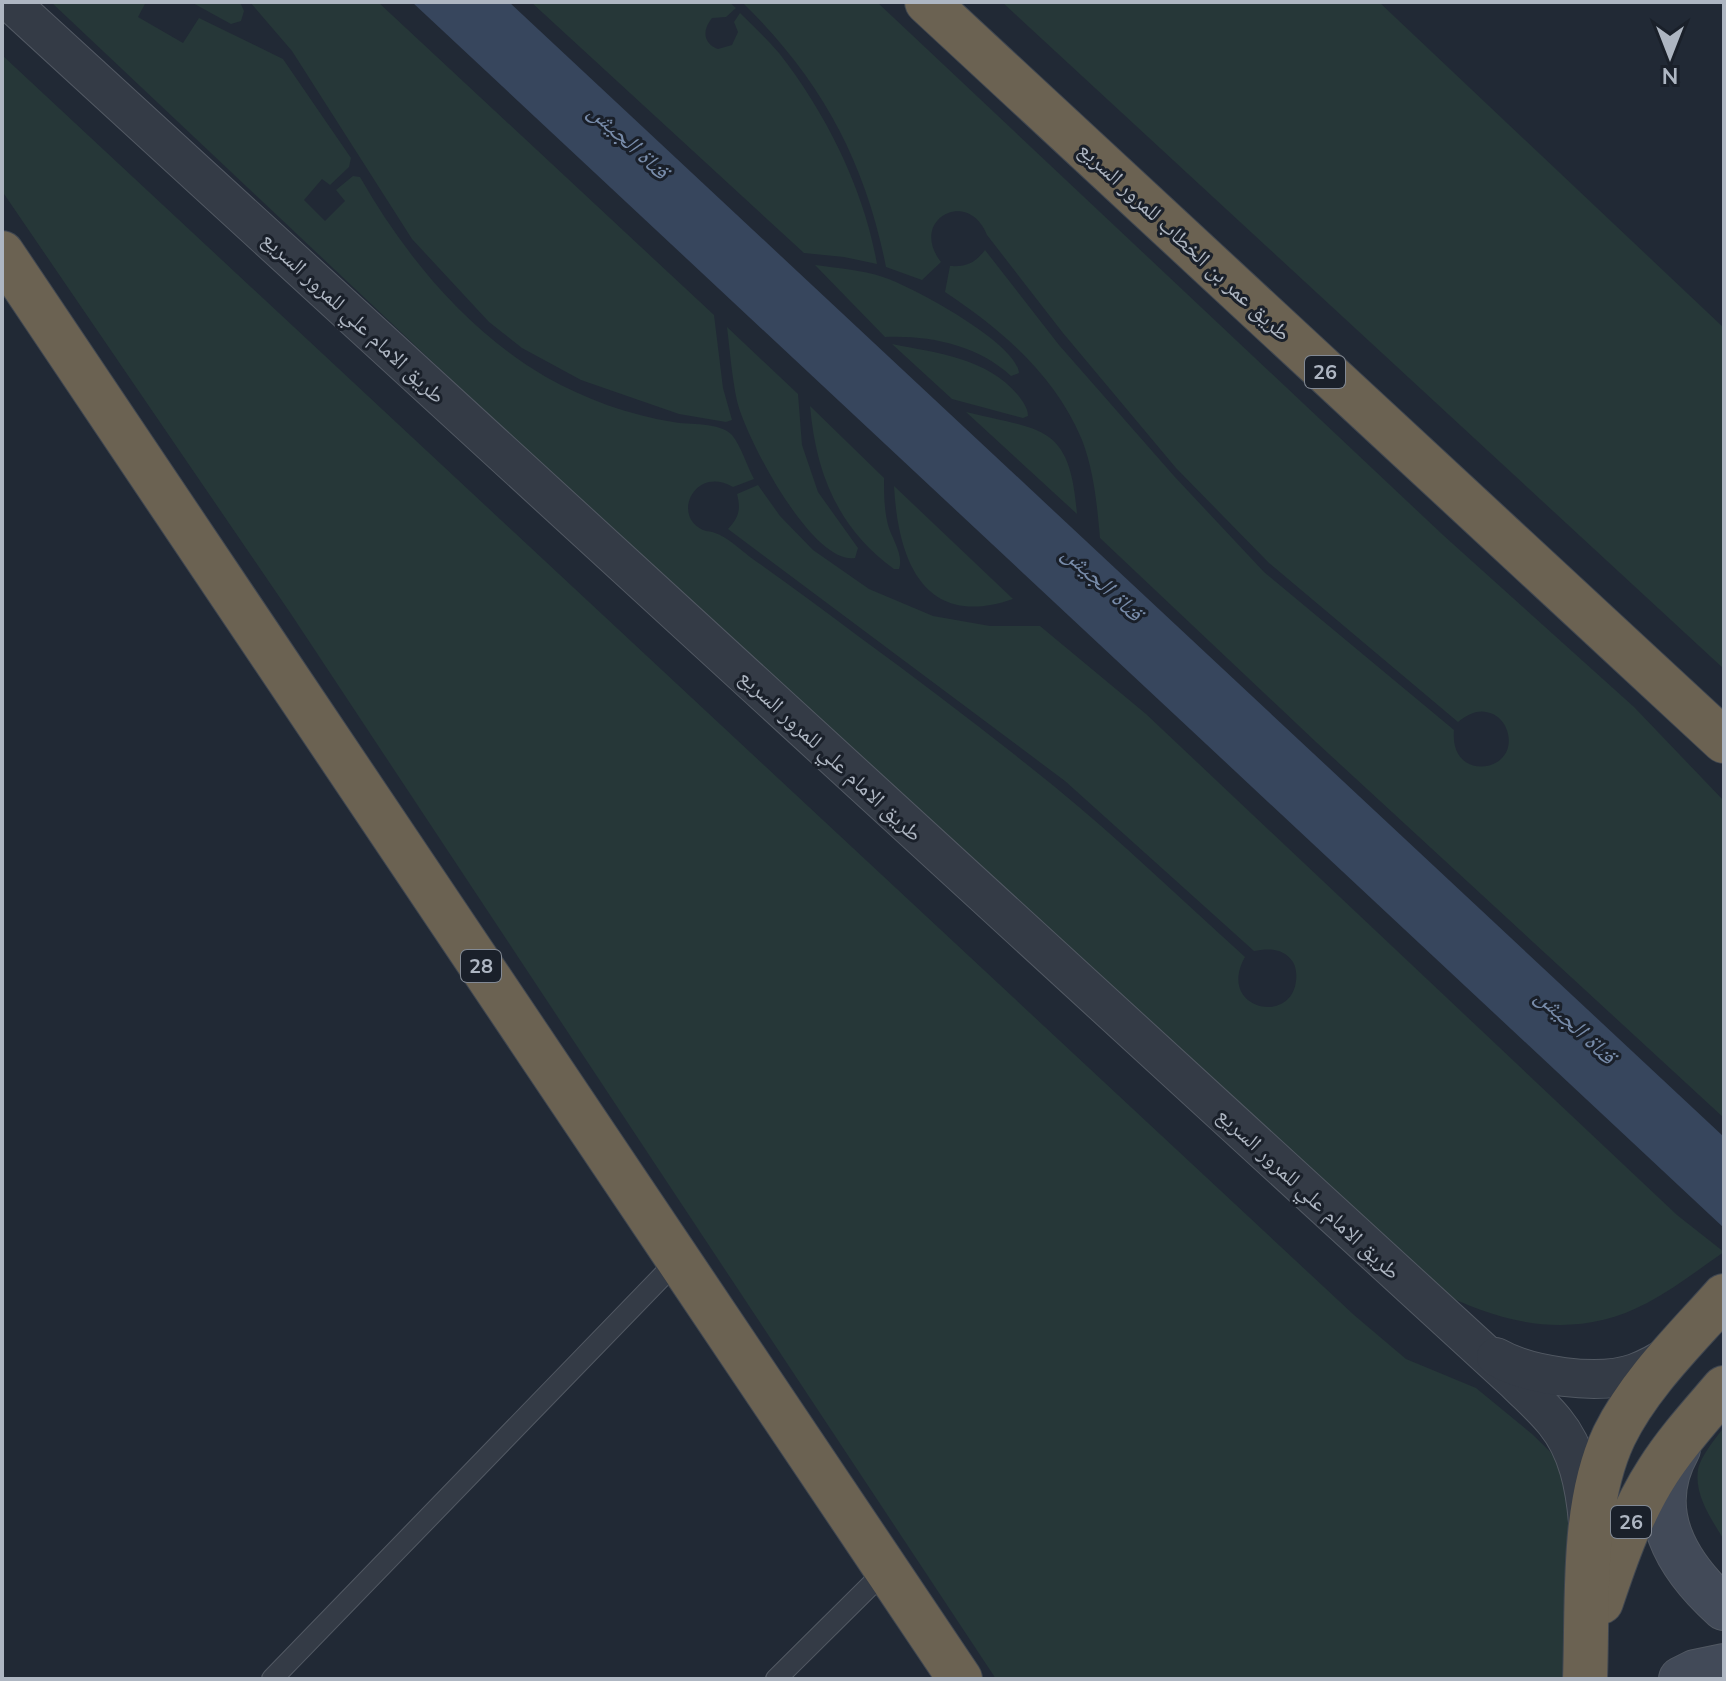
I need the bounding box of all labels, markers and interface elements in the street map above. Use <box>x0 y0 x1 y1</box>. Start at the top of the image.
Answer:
north arrow <box>1630 16 1710 96</box>
text: N <box>1662 60 1678 90</box>
water label: قناة الجيش <box>582 96 678 188</box>
street label: طريق عمر بن الخطاب للمرور السريع <box>1072 135 1297 348</box>
street label: طريق الامام علي للمرور السريع <box>254 225 452 412</box>
road number: 26 <box>1305 356 1345 388</box>
water label: قناة الجيش <box>1056 538 1152 630</box>
street label: طريق الامام علي للمرور السريع <box>731 663 929 850</box>
road number: 28 <box>461 950 501 982</box>
water label: قناة الجيش <box>1529 981 1625 1073</box>
street label: طريق الامام علي للمرور السريع <box>1209 1101 1407 1288</box>
road number: 26 <box>1611 1506 1651 1538</box>

